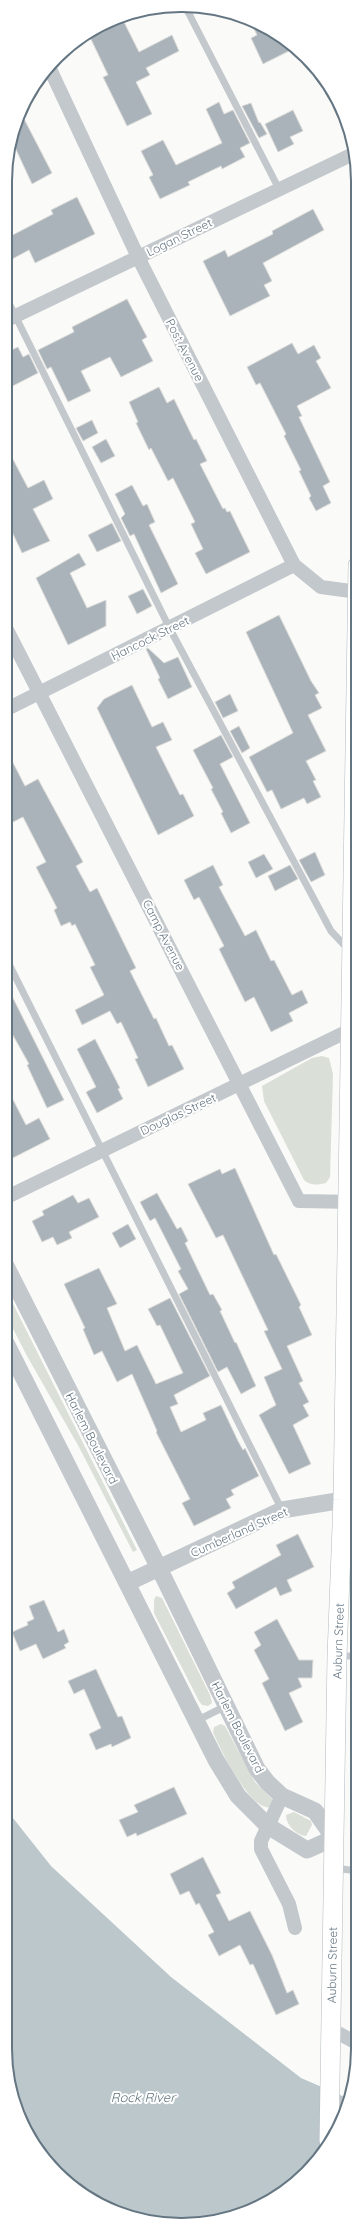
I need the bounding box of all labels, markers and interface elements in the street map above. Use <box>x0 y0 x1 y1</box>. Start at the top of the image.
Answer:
street label: Logan Street <box>144 215 214 259</box>
street label: Post Avenue <box>163 316 207 384</box>
street label: Hancock Street <box>108 613 192 663</box>
street label: Camp Avenue <box>140 897 188 973</box>
street label: Douglas Street <box>138 1090 218 1138</box>
street label: Harlem Boulevard <box>62 1390 122 1486</box>
street label: Cumberland Street <box>188 1504 290 1560</box>
street label: Auburn Street <box>329 1603 347 1679</box>
street label: Harlem Boulevard <box>208 1679 268 1775</box>
street label: Auburn Street <box>324 1927 340 2003</box>
water label: Rock River <box>111 2089 177 2105</box>

